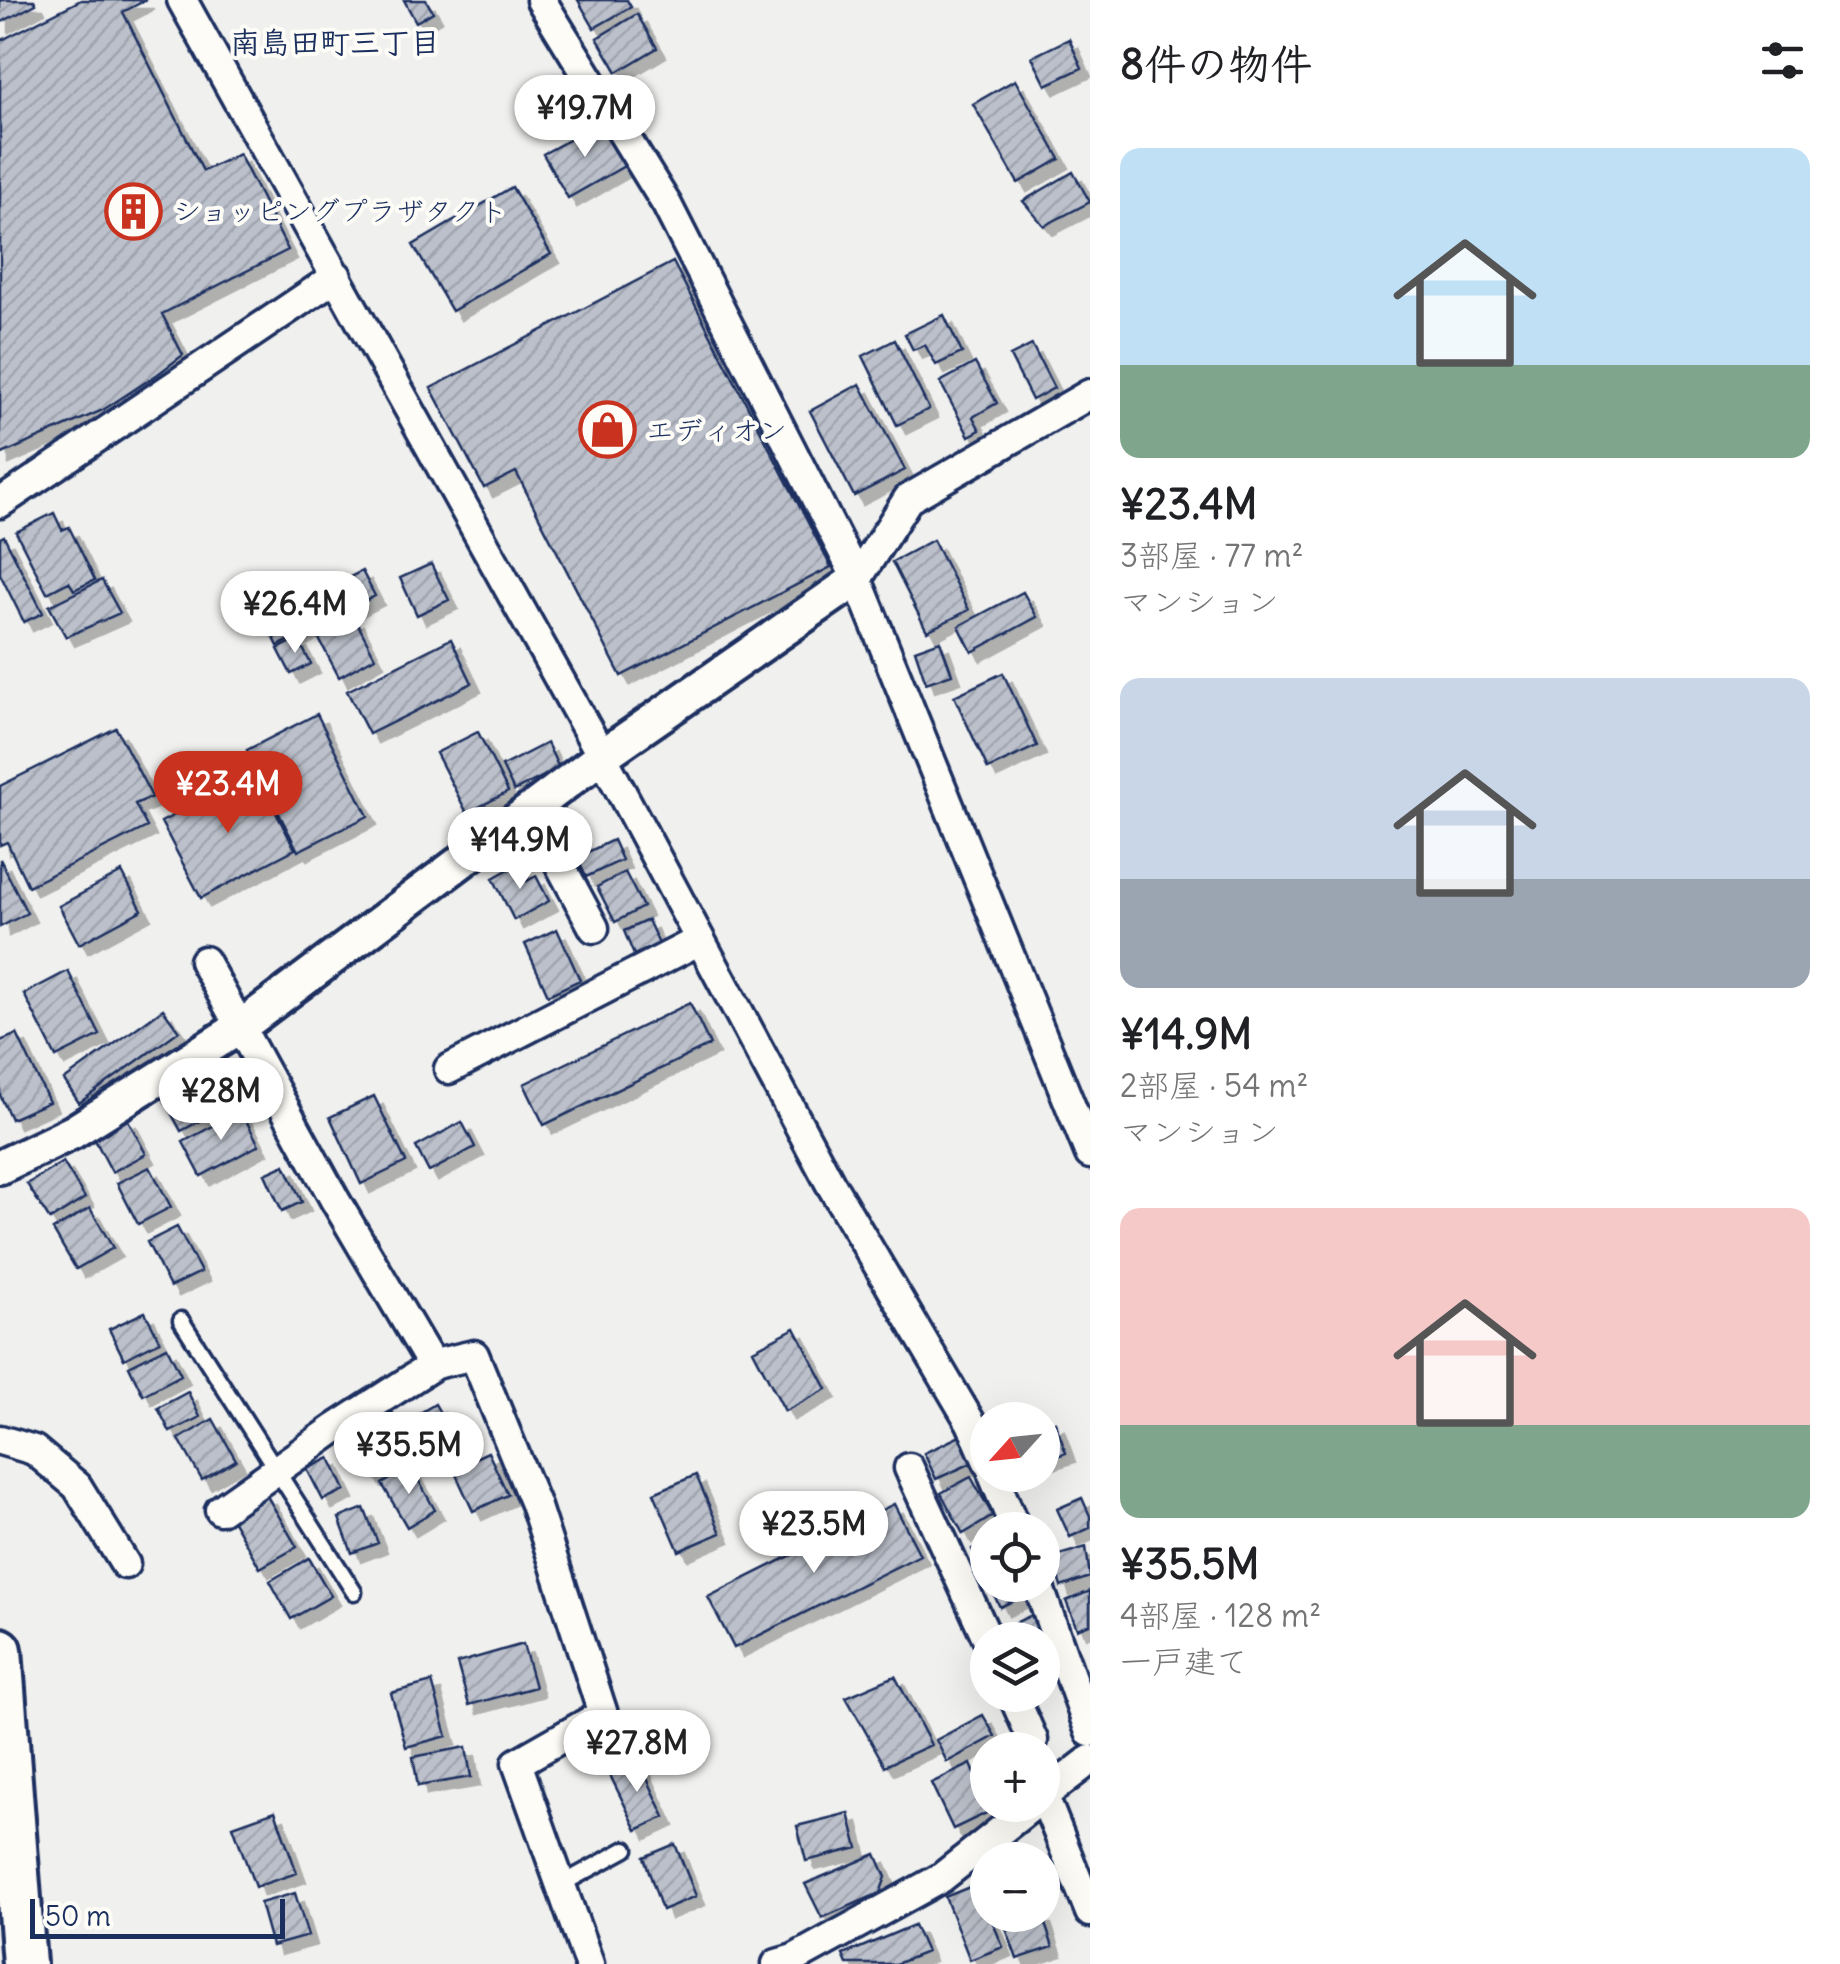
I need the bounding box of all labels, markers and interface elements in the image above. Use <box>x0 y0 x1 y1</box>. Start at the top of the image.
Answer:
district label: 南島田町三丁目 <box>230 23 440 61</box>
icon: filters <box>1755 33 1810 88</box>
text: 8件の物件 <box>1120 38 1312 90</box>
pin: ¥19.7M <box>504 75 666 160</box>
text: ¥19.7M <box>536 87 634 128</box>
building icon: ショッピングプラザタクト <box>104 181 164 241</box>
place label: ショッピングプラザタクト <box>173 193 507 229</box>
icon: home <box>1375 213 1555 393</box>
shop icon: エディオン <box>577 400 637 460</box>
place label: エディオン <box>646 412 787 448</box>
text: ¥23.4M <box>1120 478 1258 530</box>
text: 3部屋 · 77 m² <box>1120 535 1304 576</box>
pin: ¥26.4M <box>214 571 376 656</box>
text: マンション <box>1120 581 1279 622</box>
text: ¥26.4M <box>242 583 348 624</box>
icon: home <box>1375 743 1555 923</box>
pin: ¥23.4M <box>147 751 309 836</box>
text: ¥23.4M <box>176 763 280 804</box>
pin: ¥14.9M <box>439 807 601 892</box>
text: ¥14.9M <box>470 819 570 860</box>
text: ¥14.9M <box>1120 1008 1252 1060</box>
pin: ¥28M <box>162 1058 280 1143</box>
text: 2部屋 · 54 m² <box>1120 1065 1308 1106</box>
text: ¥28M <box>181 1070 261 1111</box>
text: マンション <box>1120 1111 1279 1152</box>
icon: home <box>1375 1273 1555 1453</box>
north arrow <box>970 1402 1060 1492</box>
map controls <box>970 1402 1060 1932</box>
pin: ¥35.5M <box>328 1412 490 1497</box>
text: ¥35.5M <box>356 1424 462 1465</box>
pin: ¥23.5M <box>733 1491 895 1576</box>
text: ¥23.5M <box>761 1503 867 1544</box>
button: locate <box>970 1512 1060 1602</box>
text: ¥35.5M <box>1120 1538 1260 1590</box>
text: 4部屋 · 128 m² <box>1120 1595 1321 1636</box>
button: layers <box>970 1622 1060 1712</box>
text: 一戸建て <box>1120 1641 1248 1682</box>
pin: ¥27.8M <box>556 1710 718 1795</box>
text: ¥27.8M <box>586 1722 688 1763</box>
button: + <box>970 1732 1060 1822</box>
button: − <box>970 1842 1060 1932</box>
scale bar <box>30 1894 285 1938</box>
text: 50 m <box>45 1898 111 1934</box>

